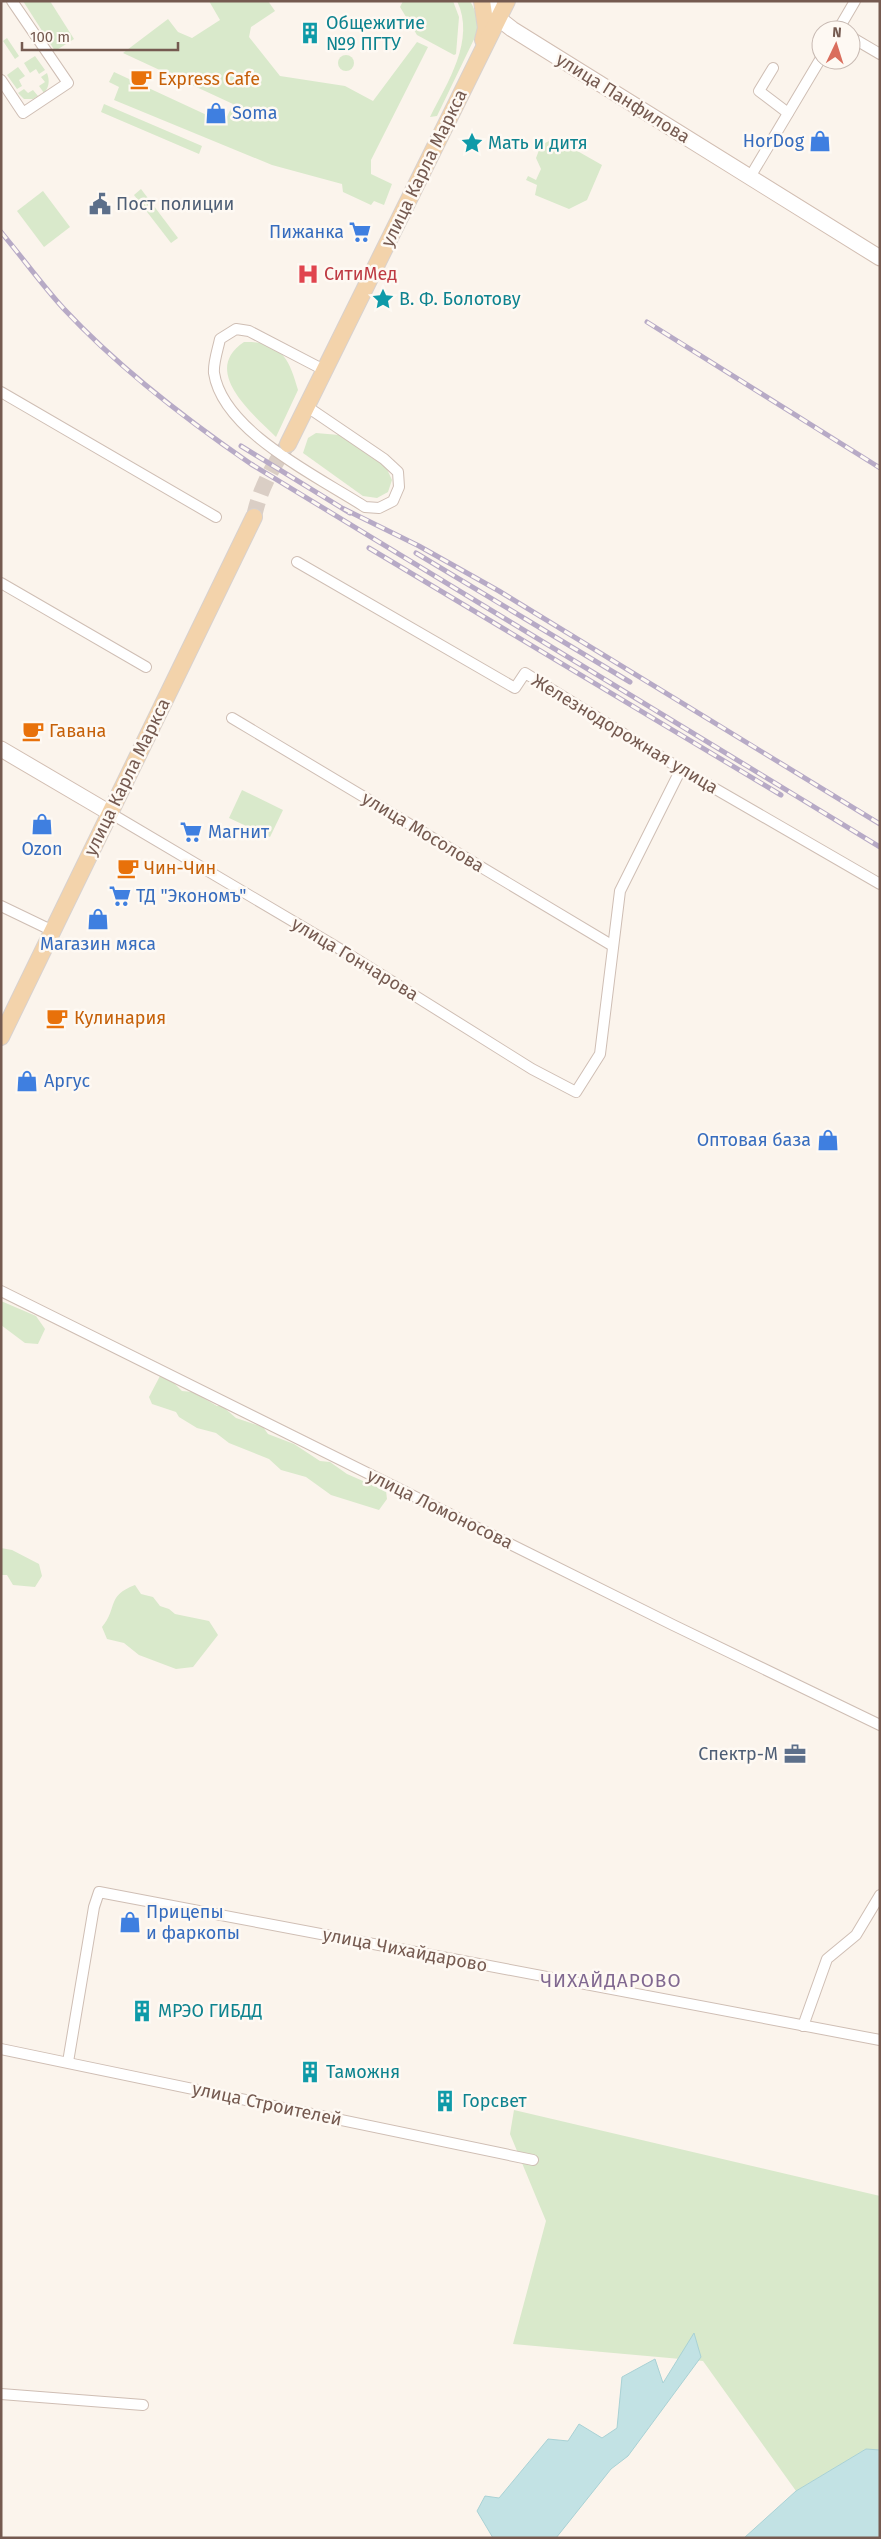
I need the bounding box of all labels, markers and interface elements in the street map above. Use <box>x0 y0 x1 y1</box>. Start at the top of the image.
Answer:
place label: Общежитие №9 ПГТУ <box>326 12 425 55</box>
scale bar <box>22 20 179 52</box>
building icon: Общежитие №9 ПГТУ <box>297 20 323 46</box>
north arrow <box>811 20 861 70</box>
text: N <box>832 24 842 41</box>
text: 100 m <box>30 28 70 46</box>
street label: улица Панфилова <box>552 48 694 148</box>
cafe icon: Express Cafe <box>128 66 154 92</box>
place label: Express Cafe <box>158 68 260 90</box>
street label: улица Карла Маркса <box>376 86 472 250</box>
shop icon: Soma <box>203 100 229 126</box>
place label: Soma <box>232 102 278 124</box>
shop icon: HorDog <box>807 128 833 154</box>
place icon: Мать и дитя <box>459 130 485 156</box>
place label: HorDog <box>743 130 805 152</box>
place label: Мать и дитя <box>488 132 588 154</box>
public building icon: Пост полиции <box>87 191 113 217</box>
place label: Пост полиции <box>116 193 234 215</box>
supermarket icon: Пижанка <box>347 219 373 245</box>
place label: Пижанка <box>269 221 344 243</box>
hospital icon: СитиМед <box>295 261 321 287</box>
place label: СитиМед <box>324 263 397 285</box>
place icon: В. Ф. Болотову <box>370 286 396 312</box>
place label: В. Ф. Болотову <box>399 288 521 310</box>
street label: Железнодорожная улица <box>528 670 722 798</box>
street label: улица Карла Маркса <box>79 695 175 859</box>
cafe icon: Гавана <box>20 718 46 744</box>
place label: Гавана <box>49 720 106 742</box>
street label: улица Мосолова <box>358 787 488 877</box>
shop icon: Ozon <box>29 811 55 837</box>
supermarket icon: Магнит <box>178 819 204 845</box>
place label: Магнит <box>208 821 270 843</box>
place label: Ozon <box>21 838 63 860</box>
cafe icon: Чин-Чин <box>115 855 141 881</box>
place label: Чин-Чин <box>144 857 216 879</box>
supermarket icon: ТД "Экономъ" <box>107 883 133 909</box>
place label: ТД "Экономъ" <box>136 885 247 907</box>
shop icon: Магазин мяса <box>85 906 111 932</box>
street label: улица Гончарова <box>288 912 422 1006</box>
place label: Магазин мяса <box>40 933 156 955</box>
cafe icon: Кулинария <box>44 1005 70 1031</box>
place label: Кулинария <box>74 1007 166 1029</box>
shop icon: Аргус <box>14 1068 40 1094</box>
place label: Аргус <box>44 1070 91 1092</box>
shop icon: Оптовая база <box>815 1127 841 1153</box>
place label: Оптовая база <box>697 1129 811 1151</box>
street label: улица Ломоносова <box>363 1464 517 1554</box>
office icon: Спектр-М <box>782 1741 808 1767</box>
place label: Спектр-М <box>698 1743 778 1765</box>
place label: Прицепы и фаркопы <box>146 1901 240 1944</box>
shop icon: Прицепы и фаркопы <box>117 1909 143 1935</box>
street label: улица Чихайдарово <box>321 1923 489 1977</box>
district label: ЧИХАЙДАРОВО <box>540 1969 682 1992</box>
building icon: МРЭО ГИБДД <box>129 1998 155 2024</box>
place label: МРЭО ГИБДД <box>158 2000 263 2022</box>
building icon: Таможня <box>297 2059 323 2085</box>
place label: Таможня <box>326 2061 400 2083</box>
street label: улица Строителей <box>190 2077 344 2131</box>
building icon: Горсвет <box>432 2088 458 2114</box>
place label: Горсвет <box>462 2090 528 2112</box>

